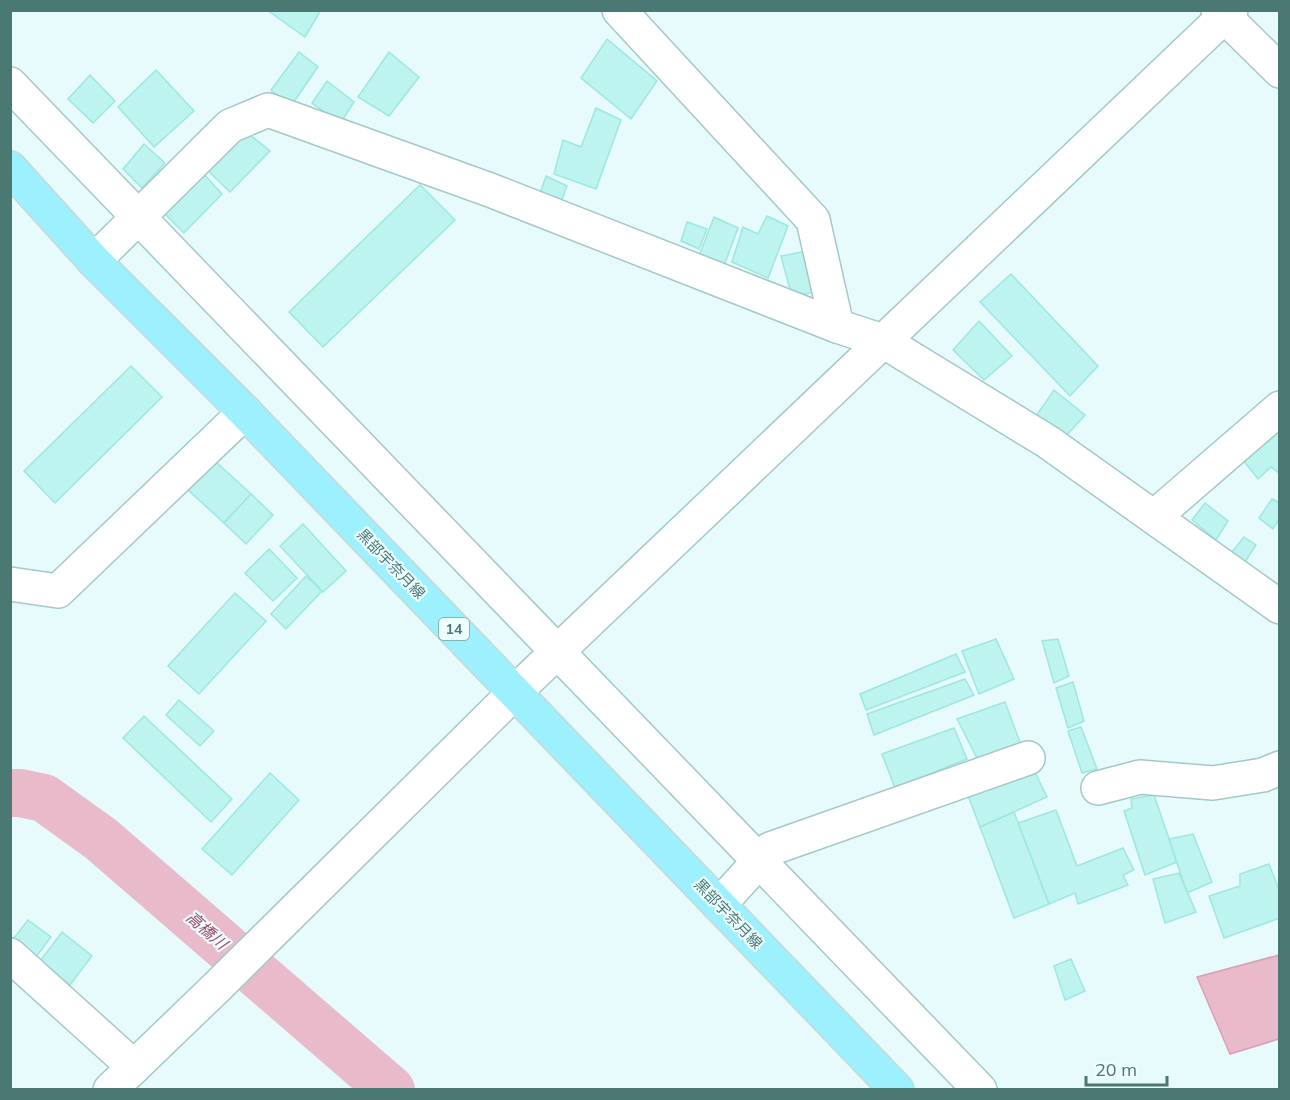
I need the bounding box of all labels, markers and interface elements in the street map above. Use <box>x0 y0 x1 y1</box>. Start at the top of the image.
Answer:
street label: 黒部宇奈月線 <box>353 525 429 603</box>
road number: 14 <box>439 618 469 640</box>
street label: 黒部宇奈月線 <box>690 875 766 953</box>
water label: 高橋川 <box>182 907 233 955</box>
scale bar <box>1086 1049 1167 1087</box>
text: 20 m <box>1095 1058 1137 1081</box>

